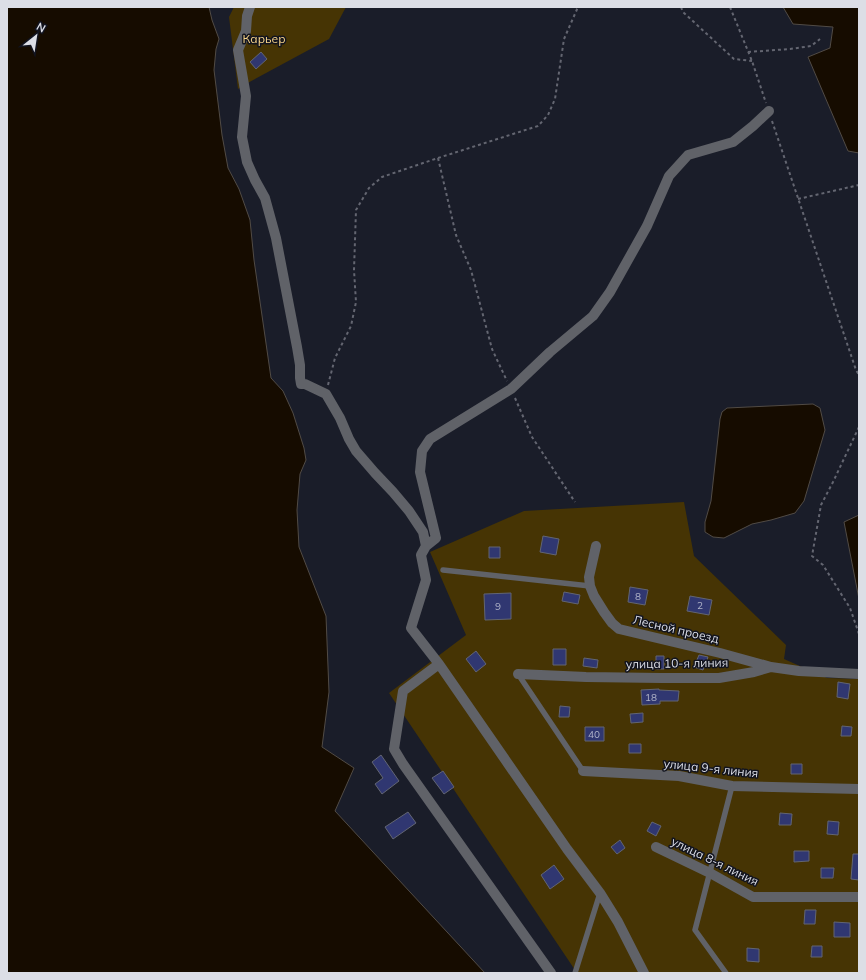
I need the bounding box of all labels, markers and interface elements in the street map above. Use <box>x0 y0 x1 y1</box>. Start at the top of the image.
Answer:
north arrow <box>16 16 56 56</box>
text: N <box>34 19 48 35</box>
park label: Карьер <box>242 31 286 46</box>
house number: 8 <box>635 590 641 603</box>
house number: 2 <box>697 599 703 612</box>
house number: 9 <box>495 600 501 613</box>
street label: Лесной проезд <box>632 612 720 646</box>
street label: улица 10-я линия <box>626 655 728 671</box>
house number: 18 <box>645 691 657 704</box>
house number: 40 <box>588 728 600 741</box>
street label: улица 9-я линия <box>663 756 759 780</box>
street label: улица 8-я линия <box>669 833 761 889</box>

